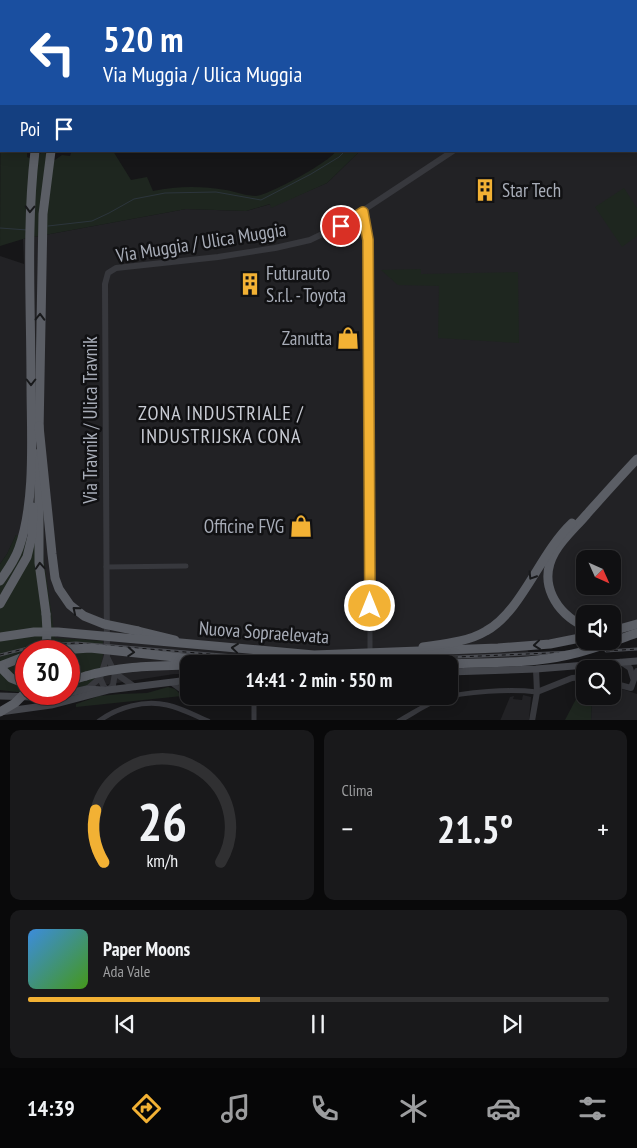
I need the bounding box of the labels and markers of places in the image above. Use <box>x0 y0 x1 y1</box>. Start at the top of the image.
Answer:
building icon: Star Tech <box>472 177 498 203</box>
place label: Star Tech <box>502 178 561 202</box>
pin <box>320 205 362 247</box>
place label: Futurauto S.r.l. - Toyota <box>266 261 346 307</box>
building icon: Futurauto S.r.l. - Toyota <box>237 271 263 297</box>
shop icon: Zanutta <box>335 325 361 351</box>
place label: Zanutta <box>282 326 332 350</box>
shop icon: Officine FVG <box>288 513 314 539</box>
place label: Officine FVG <box>204 514 284 538</box>

